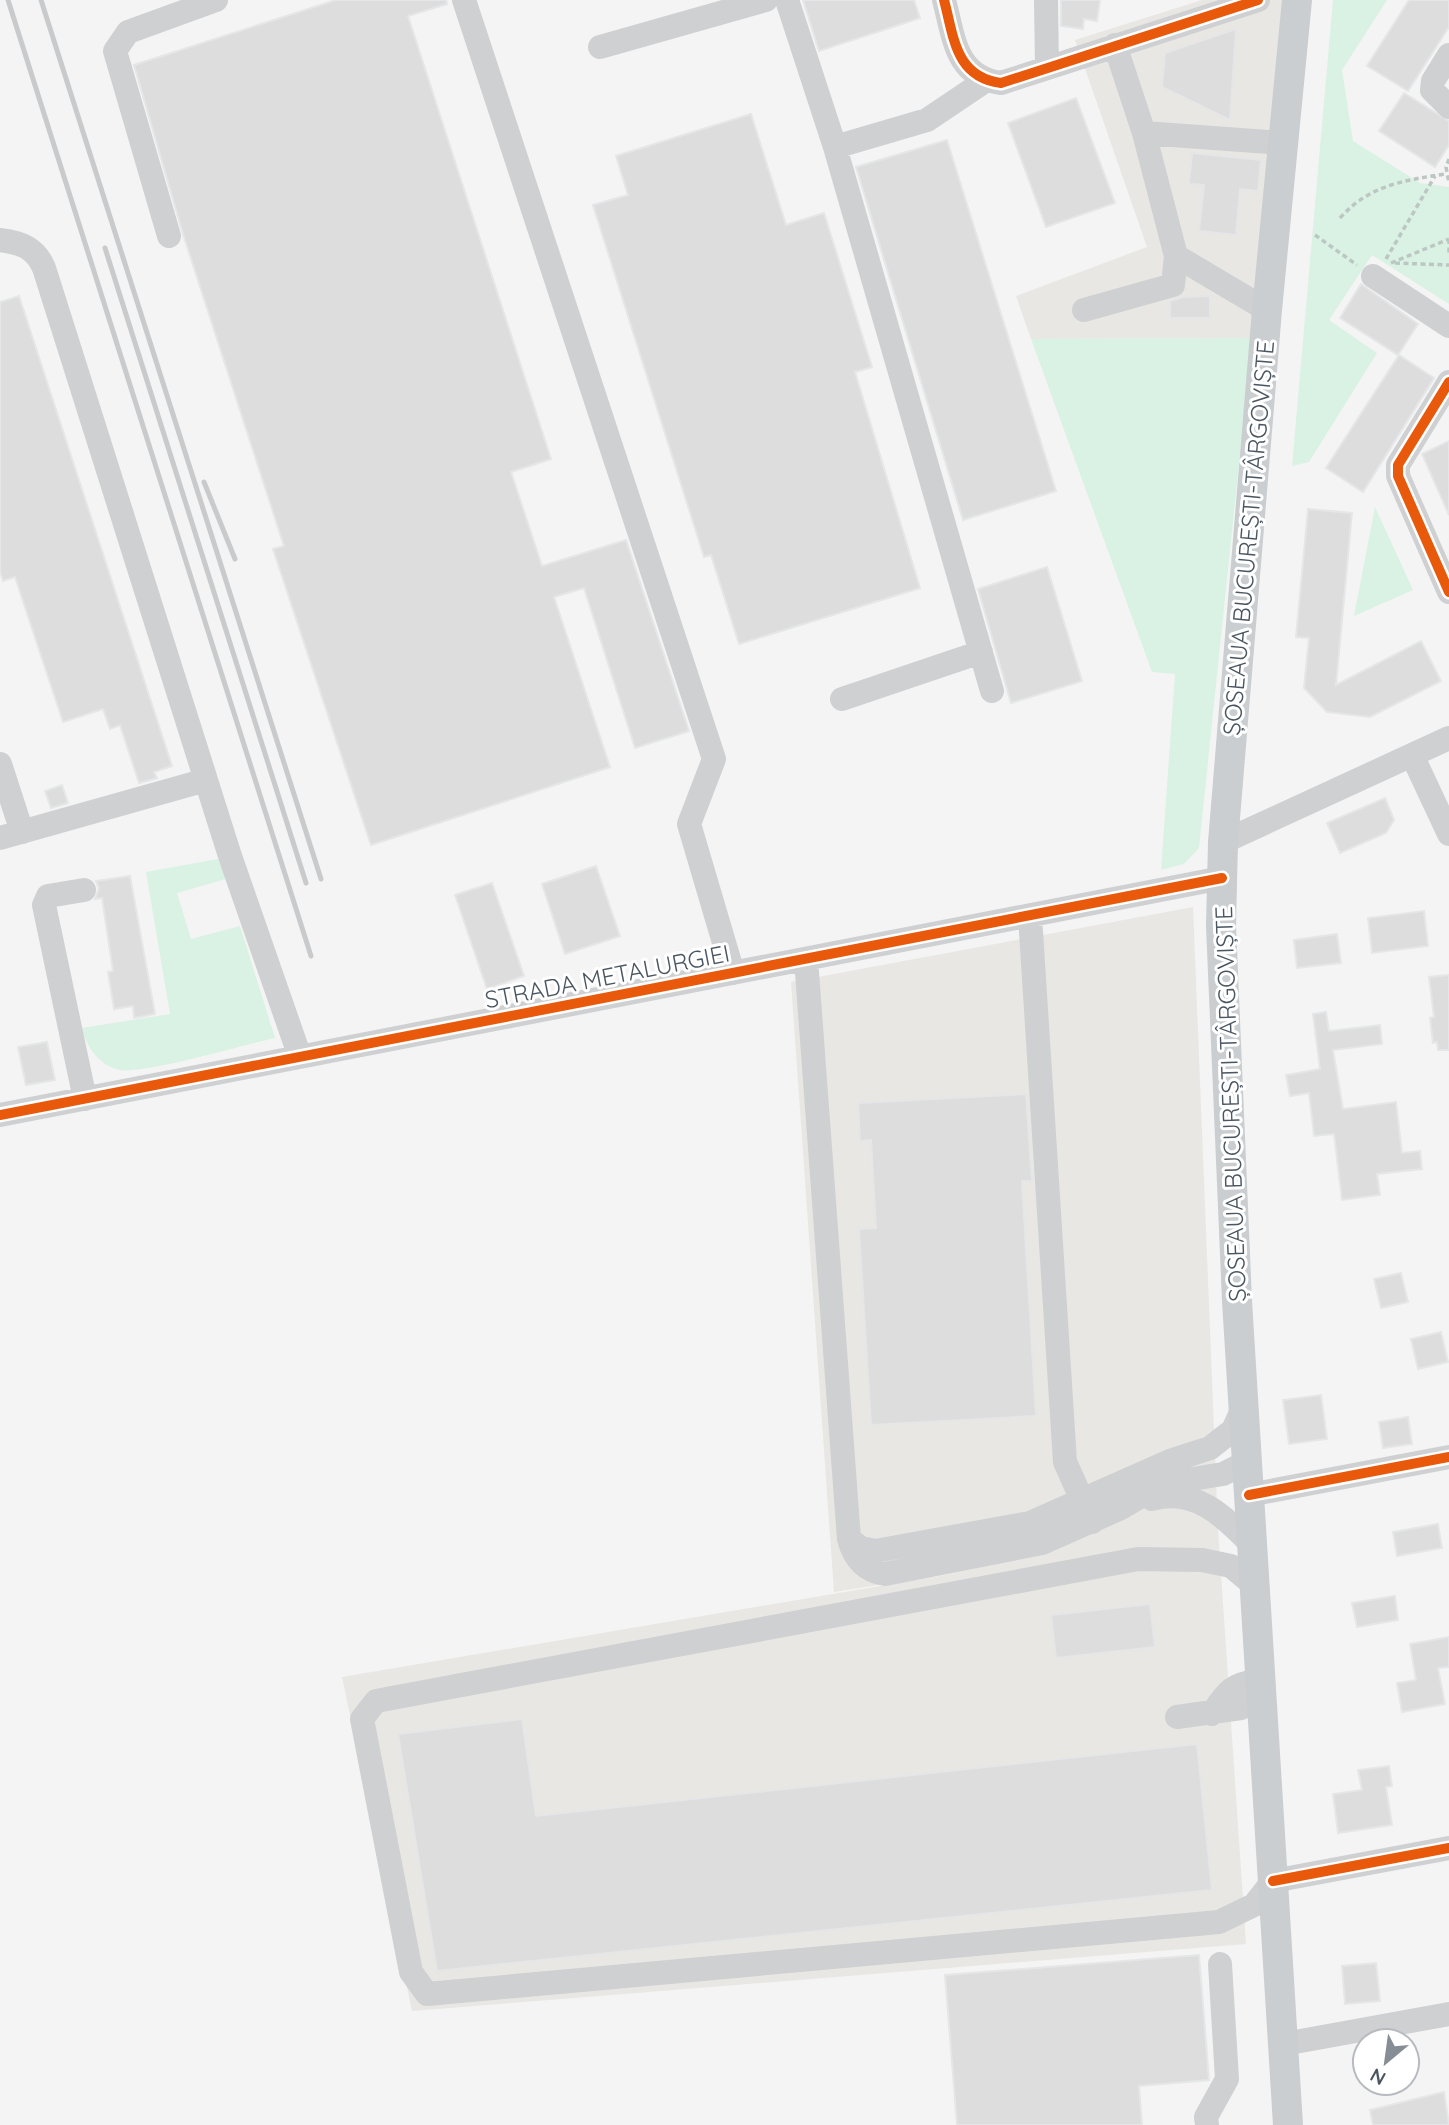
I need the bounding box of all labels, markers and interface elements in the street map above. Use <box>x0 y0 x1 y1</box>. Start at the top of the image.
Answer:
street label: ȘOSEAUA BUCUREȘTI-TÂRGOVIȘTE <box>1216 339 1280 737</box>
street label: ȘOSEAUA BUCUREȘTI-TÂRGOVIȘTE <box>1208 906 1252 1302</box>
street label: STRADA METALURGIEI <box>482 938 732 1014</box>
north arrow <box>1351 2027 1421 2097</box>
text: N <box>1366 2063 1390 2091</box>

